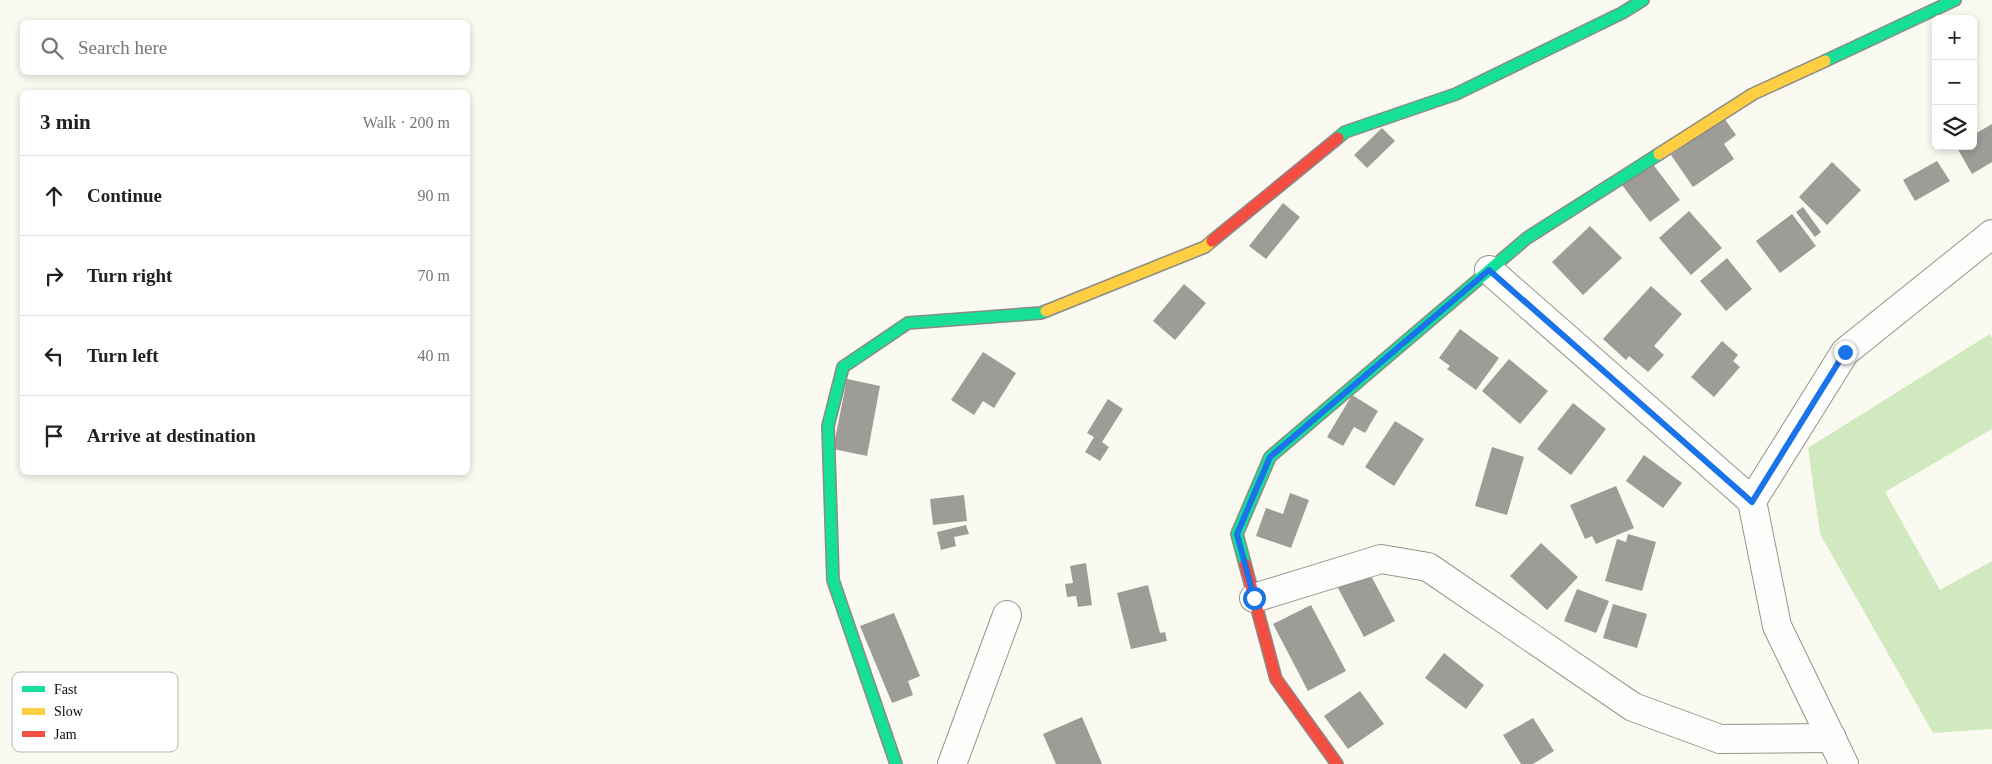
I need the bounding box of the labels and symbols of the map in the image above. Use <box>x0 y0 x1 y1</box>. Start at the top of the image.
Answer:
route end <box>1834 341 1857 364</box>
route start <box>1243 587 1266 610</box>
legend <box>12 672 178 752</box>
text: Fast <box>54 682 77 697</box>
text: Slow <box>54 704 84 719</box>
text: Jam <box>54 727 77 742</box>

